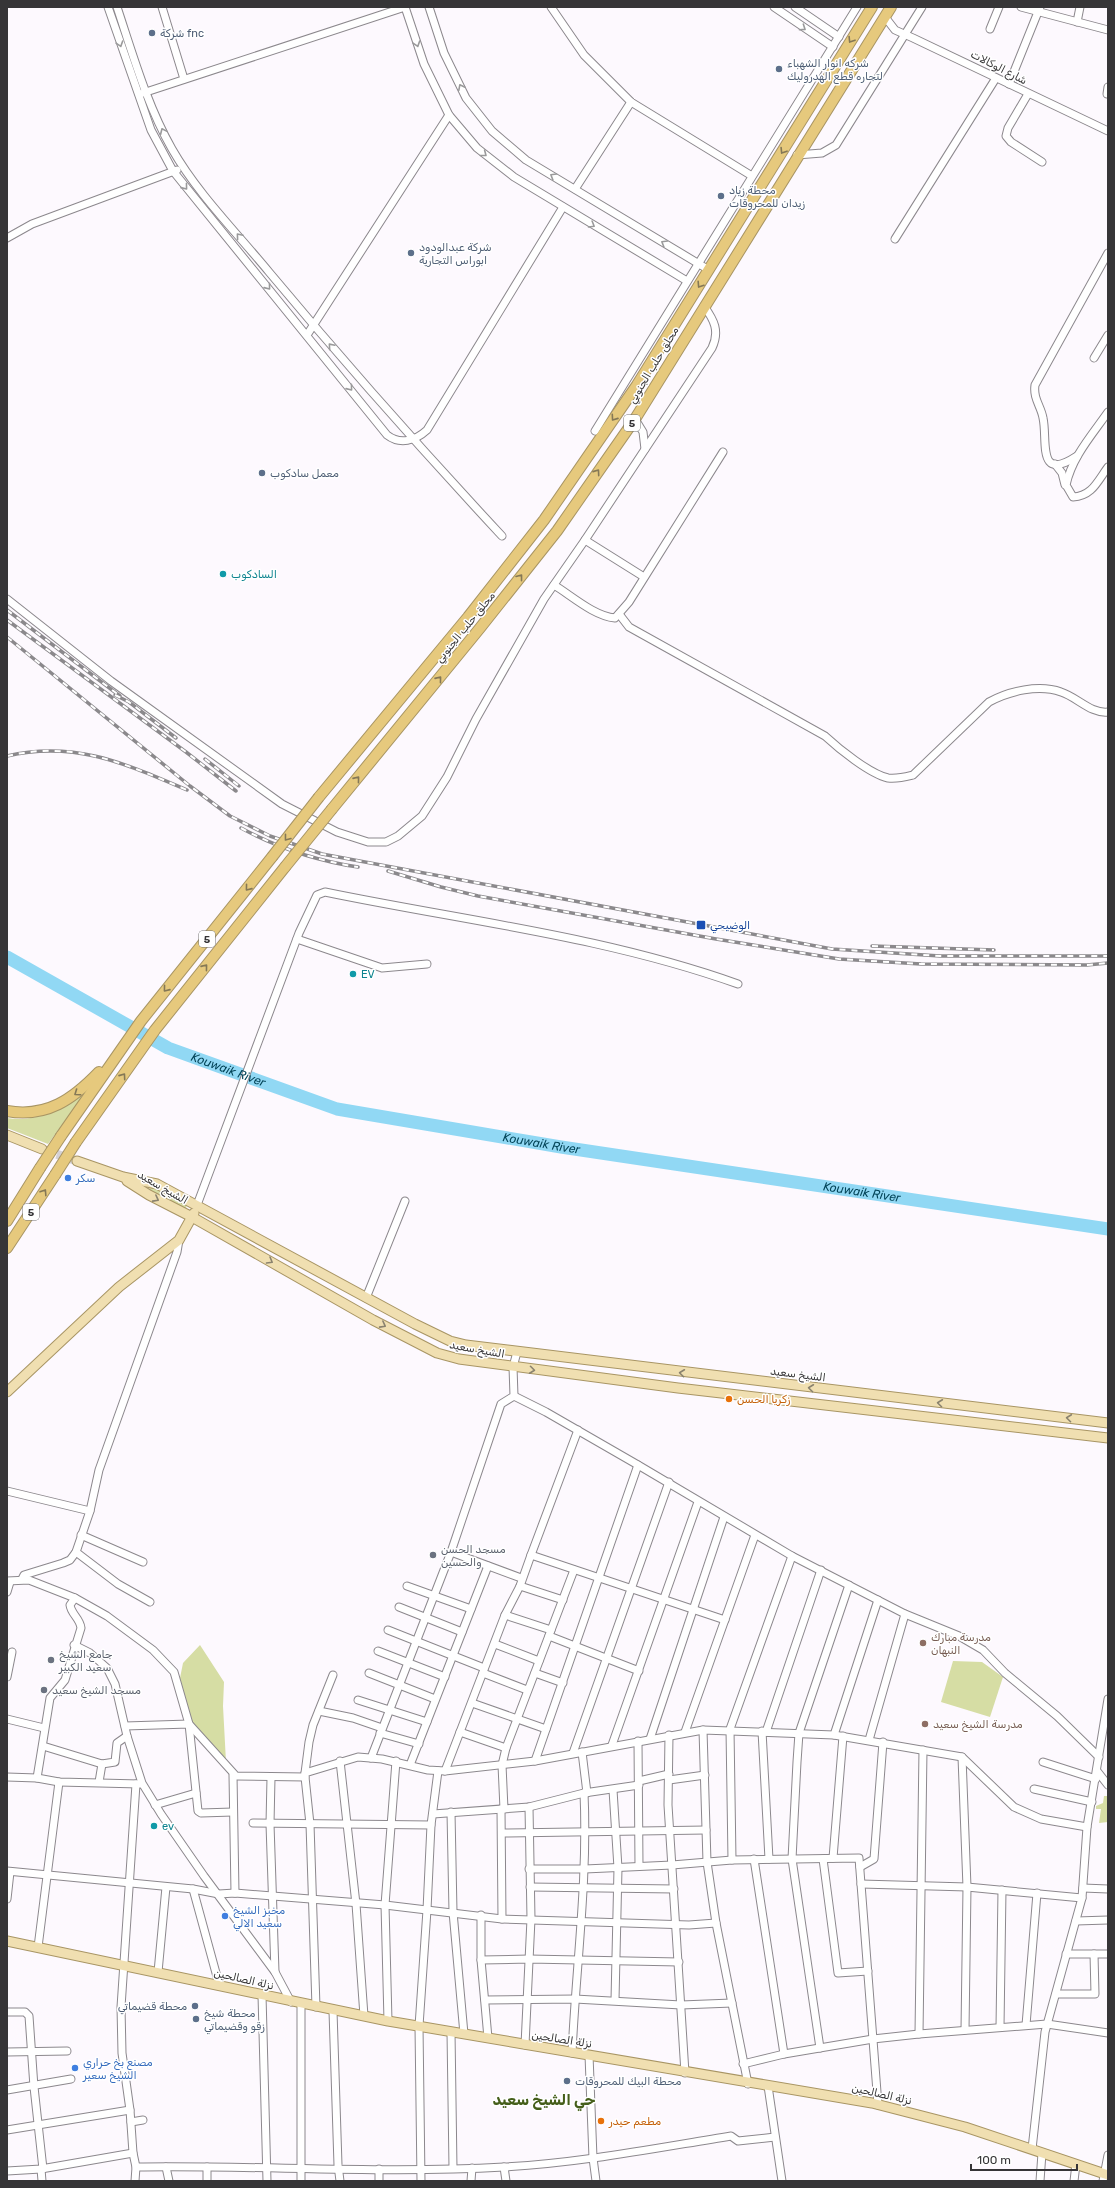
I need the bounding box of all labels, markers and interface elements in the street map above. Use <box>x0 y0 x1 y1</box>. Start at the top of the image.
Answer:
one-way arrow <box>799 23 806 31</box>
place label: شركة fnc <box>160 27 204 40</box>
marker: شركة fnc <box>147 28 157 38</box>
one-way arrow <box>849 36 856 43</box>
one-way arrow <box>116 40 124 47</box>
one-way arrow <box>412 40 421 47</box>
street label: شارع الوكالات <box>967 48 1029 89</box>
place label: شركه انوار الشهباء لتجاره قطع الهدروليك <box>787 57 883 85</box>
marker: شركه انوار الشهباء لتجاره قطع الهدروليك <box>774 64 784 74</box>
one-way arrow <box>458 84 466 91</box>
one-way arrow <box>160 127 168 135</box>
one-way arrow <box>780 147 788 154</box>
one-way arrow <box>479 149 486 156</box>
one-way arrow <box>550 173 557 180</box>
one-way arrow <box>181 182 188 190</box>
place label: محطة زياد زيدان للمحروقات <box>729 184 805 211</box>
marker: محطة زياد زيدان للمحروقات <box>716 191 726 201</box>
one-way arrow <box>588 220 595 228</box>
one-way arrow <box>236 233 243 240</box>
place label: شركة عبدالودود ابوراس التجارية <box>419 241 492 268</box>
one-way arrow <box>661 241 668 248</box>
marker: شركة عبدالودود ابوراس التجارية <box>406 248 416 258</box>
one-way arrow <box>697 281 704 288</box>
one-way arrow <box>264 283 271 290</box>
street label: محلق حلب الجنوبي <box>625 324 683 407</box>
one-way arrow <box>329 343 336 351</box>
one-way arrow <box>345 384 352 391</box>
one-way arrow <box>611 414 619 421</box>
road number: 5 <box>624 415 640 431</box>
place label: معمل سادكوب <box>270 467 339 481</box>
marker: معمل سادكوب <box>257 468 267 478</box>
one-way arrow <box>592 470 599 477</box>
place label: السادكوب <box>231 568 277 582</box>
marker: السادكوب <box>218 569 228 579</box>
one-way arrow <box>515 575 522 582</box>
street label: محلق حلب الجنوبي <box>433 589 500 667</box>
one-way arrow <box>434 676 441 683</box>
one-way arrow <box>352 777 359 784</box>
one-way arrow <box>285 834 292 841</box>
one-way arrow <box>245 883 252 890</box>
marker: الوضيحي <box>695 919 707 931</box>
place label: الوضيحي <box>710 919 750 934</box>
road number: 5 <box>199 931 215 947</box>
one-way arrow <box>201 964 208 971</box>
place label: EV <box>361 968 375 981</box>
marker: EV <box>348 969 358 979</box>
one-way arrow <box>164 985 171 992</box>
water label: Kouwaik River <box>189 1050 268 1090</box>
one-way arrow <box>118 1073 126 1080</box>
one-way arrow <box>74 1088 81 1096</box>
water label: Kouwaik River <box>502 1130 581 1157</box>
street label: الشيخ سعيد <box>134 1168 190 1209</box>
place label: سكر <box>75 1172 95 1185</box>
marker: سكر <box>63 1173 73 1183</box>
water label: Kouwaik River <box>822 1179 902 1205</box>
one-way arrow <box>39 1189 46 1196</box>
one-way arrow <box>151 1194 159 1201</box>
road number: 5 <box>23 1204 39 1220</box>
one-way arrow <box>266 1256 273 1264</box>
one-way arrow <box>379 1320 386 1328</box>
street label: الشيخ سعيد <box>448 1338 506 1363</box>
one-way arrow <box>529 1365 535 1374</box>
street label: الشيخ سعيد <box>769 1365 826 1386</box>
one-way arrow <box>679 1368 685 1377</box>
one-way arrow <box>808 1384 814 1393</box>
place label: زكريا الحسن <box>737 1393 791 1406</box>
marker: زكريا الحسن <box>724 1394 734 1404</box>
one-way arrow <box>937 1399 943 1408</box>
one-way arrow <box>1066 1414 1072 1423</box>
place label: مسجد الحسن والحسين <box>441 1543 506 1570</box>
marker: مسجد الحسن والحسين <box>428 1550 438 1560</box>
place label: مدرسة مبارك النبهان <box>931 1631 991 1657</box>
marker: مدرسة مبارك النبهان <box>918 1638 928 1648</box>
place label: جامع الشيخ سعيد الكبير <box>58 1648 113 1674</box>
marker: جامع الشيخ سعيد الكبير <box>46 1655 56 1665</box>
place label: مسجد الشيخ سعيد <box>52 1684 141 1699</box>
marker: مسجد الشيخ سعيد <box>39 1685 49 1695</box>
place label: مدرسة الشيخ سعيد <box>933 1718 1023 1733</box>
marker: مدرسة الشيخ سعيد <box>920 1719 930 1729</box>
place label: ev <box>162 1820 174 1833</box>
marker: ev <box>149 1821 159 1831</box>
place label: مخبز الشيخ سعيد الالي <box>233 1904 285 1932</box>
marker: مخبز الشيخ سعيد الالي <box>220 1911 230 1921</box>
street label: نزلة الصالحين <box>213 1966 275 1993</box>
place label: محطة قضيماتي <box>118 2000 187 2015</box>
marker: محطة قضيماتي <box>190 2001 200 2011</box>
place label: محطة شيخ زقو وقضيماتي <box>204 2007 265 2035</box>
marker: محطة شيخ زقو وقضيماتي <box>191 2014 201 2024</box>
street label: نزلة الصالحين <box>531 2028 593 2051</box>
place label: مصنع بخ حراري الشيخ سعير <box>82 2056 153 2084</box>
marker: مصنع بخ حراري الشيخ سعير <box>70 2063 80 2073</box>
place label: محطة البيك للمحروقات <box>575 2075 681 2089</box>
marker: محطة البيك للمحروقات <box>562 2076 572 2086</box>
street label: نزلة الصالحين <box>851 2081 913 2108</box>
district label: حي الشيخ سعيد <box>492 2091 596 2112</box>
place label: مطعم حيدر <box>608 2115 661 2129</box>
marker: مطعم حيدر <box>596 2116 606 2126</box>
scale bar <box>971 2146 1077 2172</box>
text: 100 m <box>977 2153 1011 2167</box>

